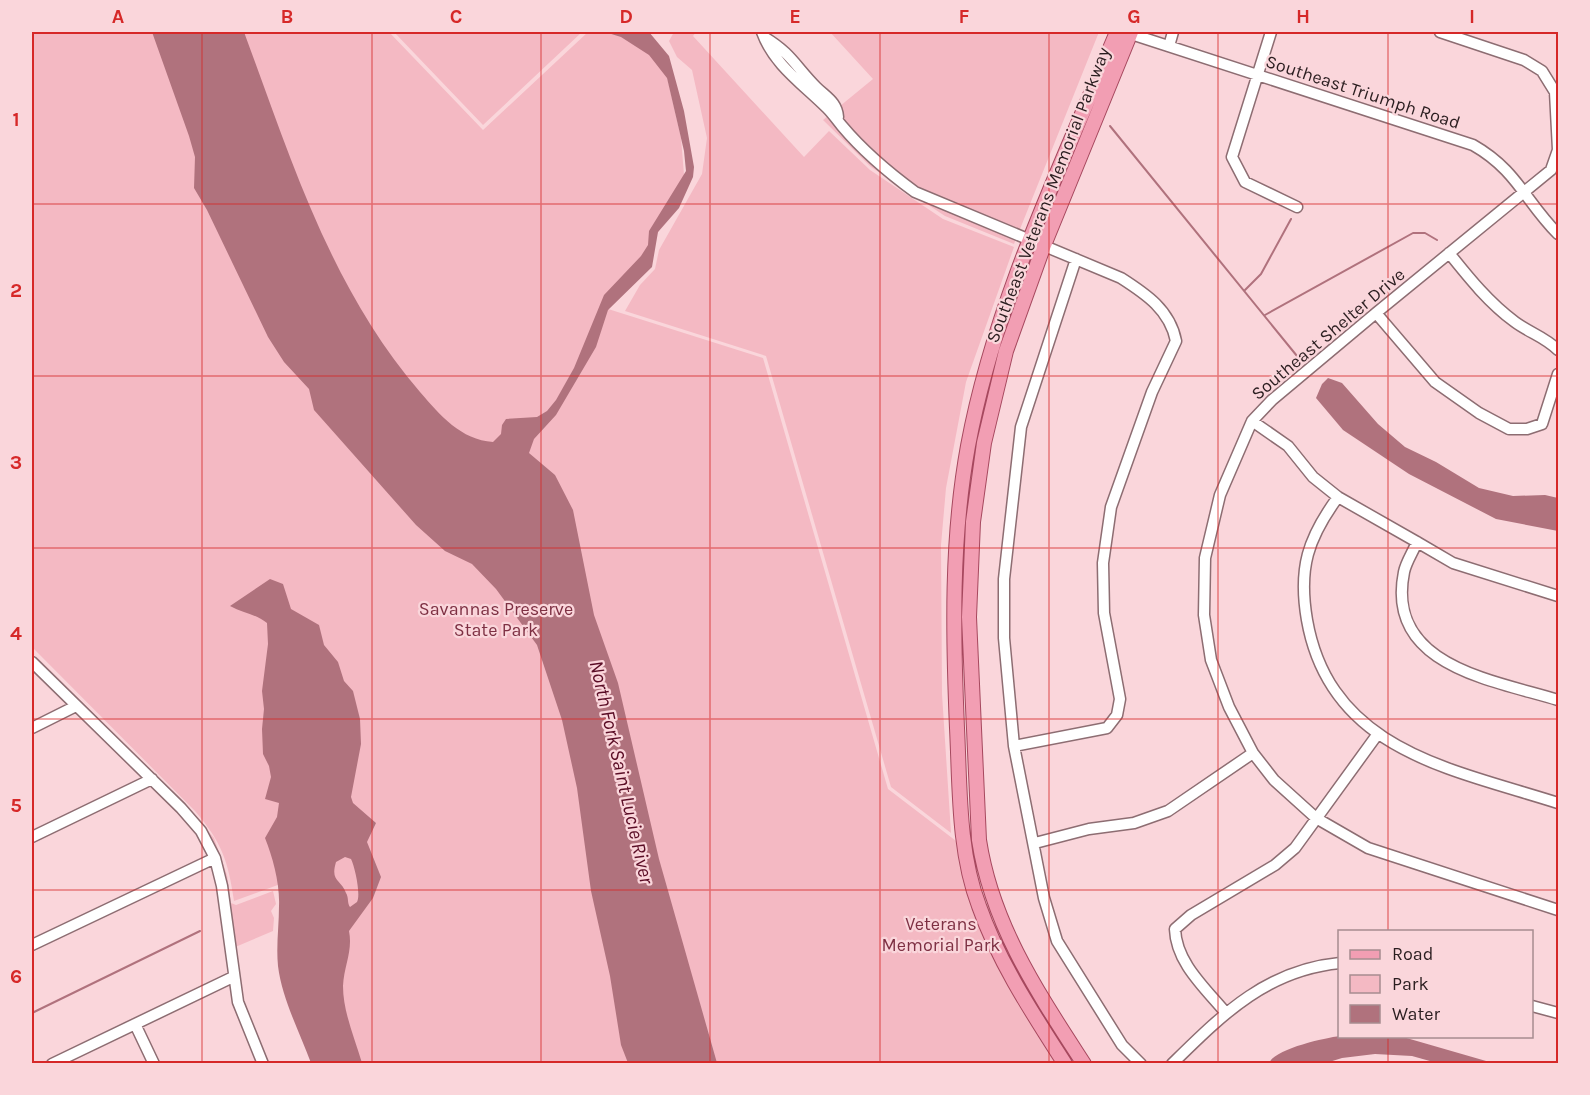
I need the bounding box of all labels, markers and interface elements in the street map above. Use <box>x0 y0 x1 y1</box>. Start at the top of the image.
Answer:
text: A <box>112 5 125 28</box>
text: B <box>281 5 293 28</box>
text: C <box>450 5 462 28</box>
text: D <box>619 5 633 28</box>
text: E <box>789 5 801 28</box>
text: F <box>959 5 970 28</box>
text: G <box>1127 5 1141 28</box>
text: H <box>1296 5 1310 28</box>
text: I <box>1469 5 1475 28</box>
street label: Southeast Veterans Memorial Parkway <box>981 44 1115 346</box>
street label: Southeast Triumph Road <box>1263 50 1463 134</box>
text: 1 <box>12 108 20 131</box>
street label: Southeast Shelter Drive <box>1247 263 1409 405</box>
text: 2 <box>10 279 22 302</box>
text: 3 <box>10 451 22 474</box>
park label: Savannas Preserve State Park <box>419 598 573 641</box>
text: 4 <box>10 622 22 645</box>
water label: North Fork Saint Lucie River <box>585 658 659 887</box>
text: 5 <box>10 794 22 817</box>
park label: Veterans Memorial Park <box>882 913 1000 956</box>
legend <box>1338 930 1533 1038</box>
text: Road <box>1392 943 1433 965</box>
text: 6 <box>10 965 22 988</box>
text: Park <box>1392 973 1429 995</box>
text: Water <box>1392 1003 1440 1025</box>

